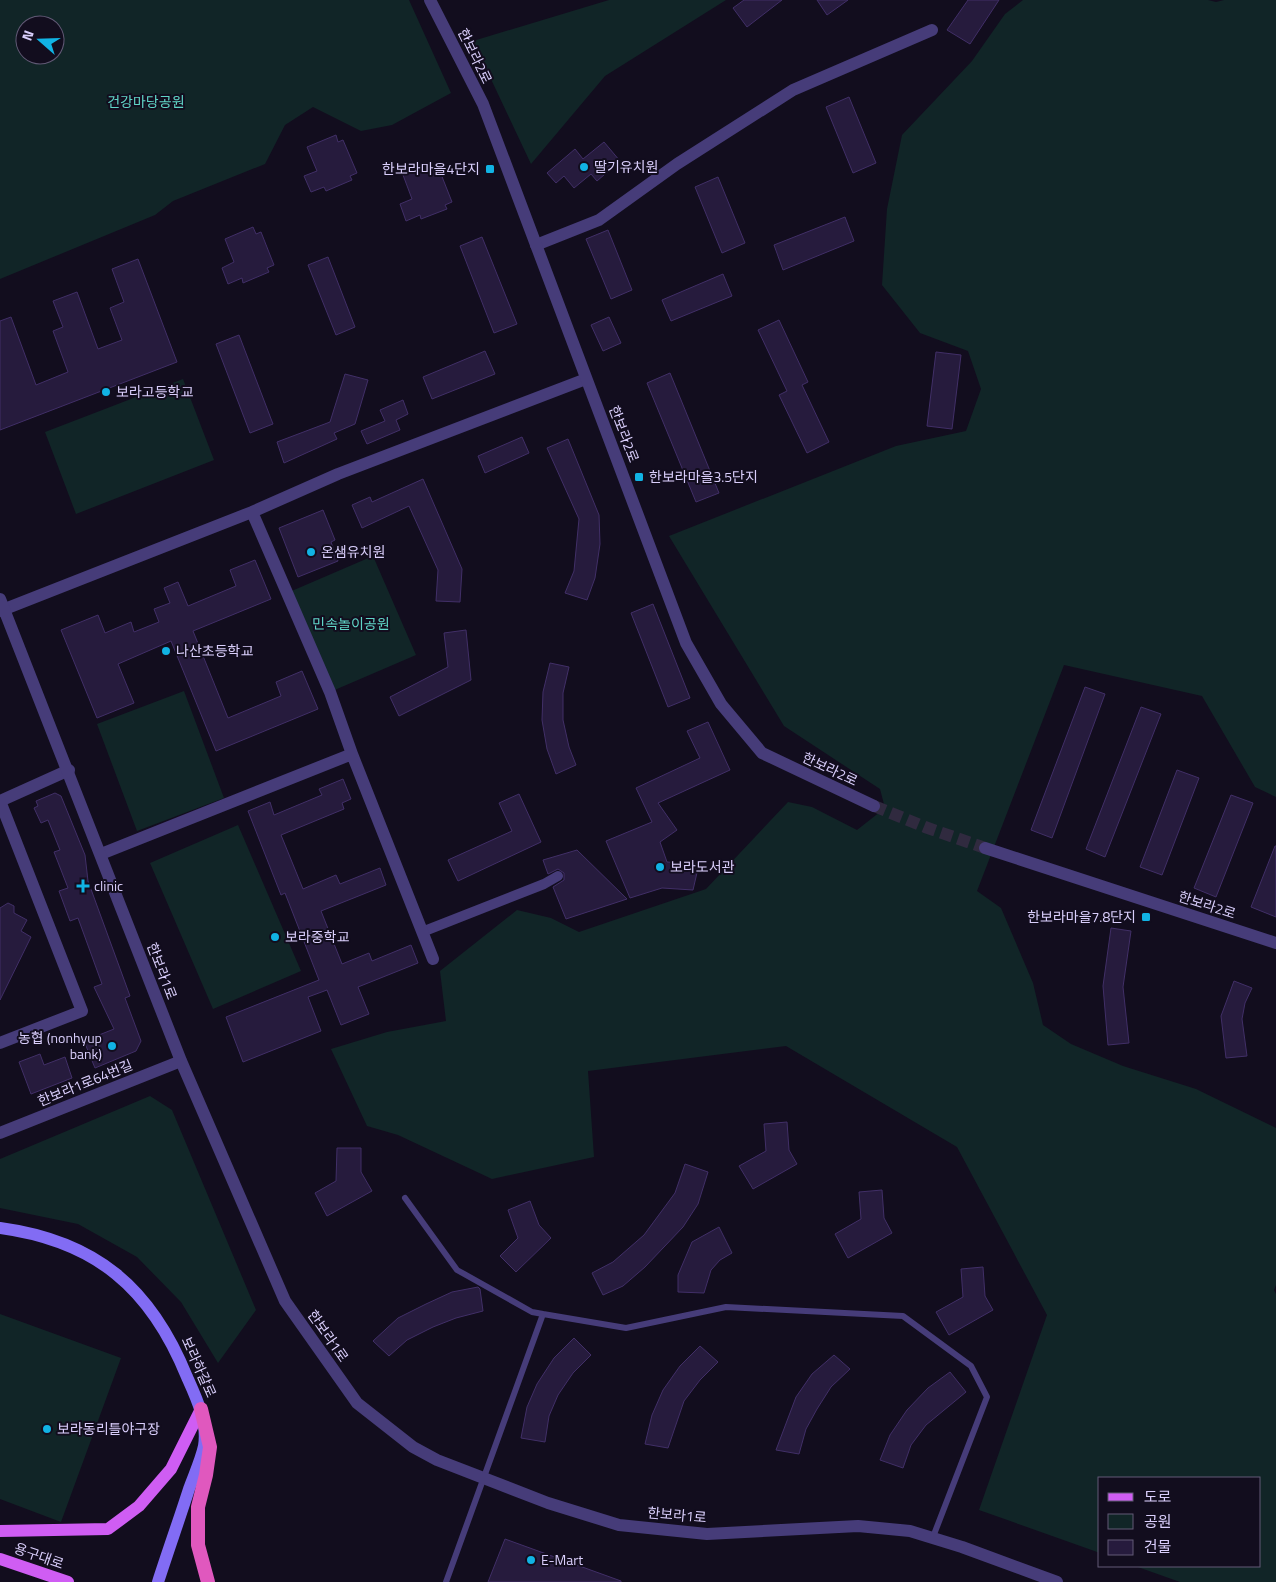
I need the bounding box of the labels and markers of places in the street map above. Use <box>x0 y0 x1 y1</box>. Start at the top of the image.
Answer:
place label: 딸기유치원 <box>594 156 658 177</box>
place label: 한보라마을4단지 <box>382 158 480 179</box>
marker: 딸기유치원 <box>578 161 590 173</box>
marker: 한보라마을4단지 <box>484 163 496 175</box>
place label: 보라고등학교 <box>116 381 193 402</box>
marker: 보라고등학교 <box>100 386 112 398</box>
place label: 한보라마을3.5단지 <box>649 466 758 487</box>
marker: 한보라마을3.5단지 <box>633 471 645 483</box>
place label: 온샘유치원 <box>321 541 385 562</box>
marker: 온샘유치원 <box>305 546 317 558</box>
place label: 나산초등학교 <box>176 640 253 661</box>
marker: 나산초등학교 <box>160 645 172 657</box>
place label: 보라도서관 <box>670 856 735 877</box>
marker: 보라도서관 <box>654 861 666 873</box>
place label: clinic <box>94 875 123 896</box>
marker: clinic <box>76 879 90 893</box>
place label: 한보라마을7.8단지 <box>1027 906 1136 927</box>
marker: 한보라마을7.8단지 <box>1140 911 1152 923</box>
place label: 보라중학교 <box>285 926 350 947</box>
marker: 보라중학교 <box>269 931 281 943</box>
place label: 농협 (nonhyup bank) <box>18 1027 102 1064</box>
marker: 농협 (nonhyup bank) <box>106 1040 118 1052</box>
place label: 보라동리틀야구장 <box>57 1418 160 1439</box>
marker: 보라동리틀야구장 <box>41 1423 53 1435</box>
place label: E-Mart <box>541 1549 583 1570</box>
marker: E-Mart <box>525 1554 537 1566</box>

